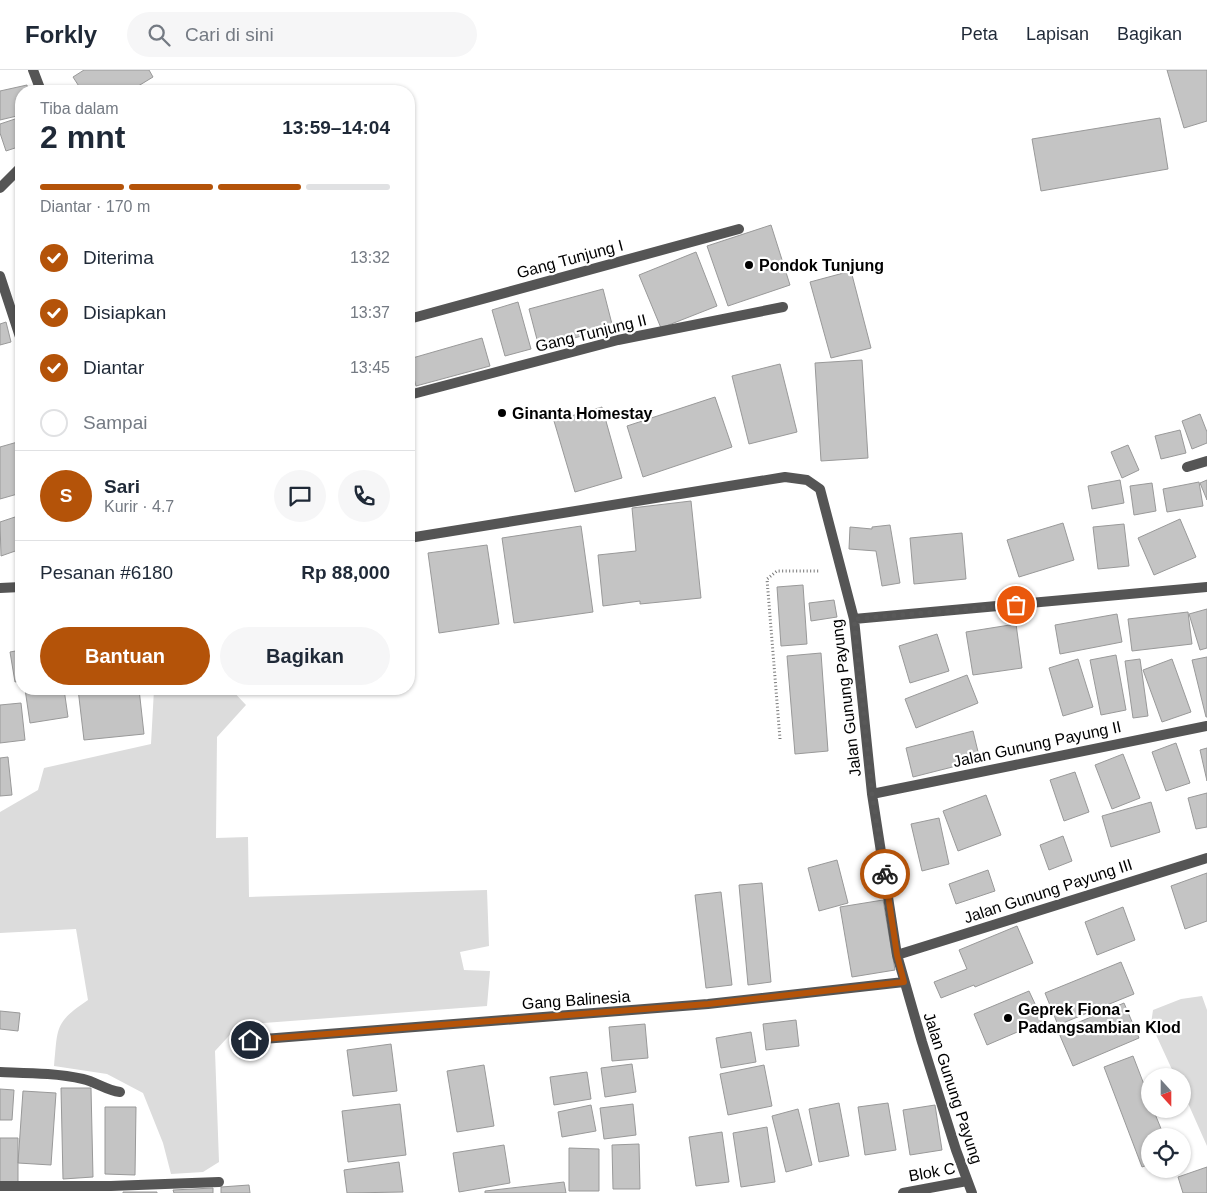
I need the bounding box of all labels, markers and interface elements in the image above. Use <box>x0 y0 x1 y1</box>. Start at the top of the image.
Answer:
search box <box>127 12 477 57</box>
text: Forkly <box>25 21 97 48</box>
icon: search <box>145 21 173 49</box>
text: Cari di sini <box>185 24 274 45</box>
text: Peta <box>961 24 998 44</box>
text: Lapisan <box>1026 24 1089 44</box>
text: Bagikan <box>1117 24 1182 44</box>
text: Tiba dalam <box>40 100 119 117</box>
text: 13:59–14:04 <box>282 117 390 138</box>
text: 2 mnt <box>40 119 125 155</box>
text: Diantar · 170 m <box>40 198 150 215</box>
street label: Gang Tunjung I <box>515 237 625 281</box>
icon: check <box>40 244 68 272</box>
text: Diterima <box>83 247 154 268</box>
text: 13:32 <box>350 249 390 266</box>
place label: Pondok Tunjung <box>759 257 884 274</box>
marker: Pondok Tunjung <box>743 259 755 271</box>
icon: check <box>40 299 68 327</box>
text: Disiapkan <box>83 302 166 323</box>
text: 13:37 <box>350 304 390 321</box>
street label: Gang Tunjung II <box>534 311 648 355</box>
icon: check <box>40 354 68 382</box>
text: Diantar <box>83 357 144 378</box>
text: 13:45 <box>350 359 390 376</box>
place label: Ginanta Homestay <box>512 405 653 422</box>
marker: Ginanta Homestay <box>496 407 508 419</box>
text: Sampai <box>83 412 147 433</box>
button: chat <box>274 470 326 522</box>
button: phone <box>338 470 390 522</box>
text: Sari <box>104 476 140 497</box>
text: S <box>60 485 72 506</box>
text: Kurir · 4.7 <box>104 498 174 515</box>
text: Pesanan #6180 <box>40 562 173 583</box>
text: Rp 88,000 <box>301 562 390 583</box>
pin <box>995 584 1037 626</box>
icon: bag <box>1002 591 1030 619</box>
street label: Jalan Gunung Payung <box>828 618 864 778</box>
button: Bantuan <box>40 627 210 685</box>
button: Bagikan <box>220 627 390 685</box>
street label: Jalan Gunung Payung II <box>951 718 1123 770</box>
courier <box>860 849 910 899</box>
street label: Jalan Gunung Payung III <box>962 856 1134 926</box>
icon: bike <box>871 860 899 888</box>
street label: Gang Balinesia <box>521 988 631 1012</box>
place label: Geprek Fiona - Padangsambian Klod <box>1018 1001 1181 1036</box>
street label: Jalan Gunung Payung <box>920 1010 986 1166</box>
marker: Geprek Fiona - Padangsambian Klod <box>1002 1012 1014 1024</box>
pin <box>229 1019 271 1061</box>
icon: home <box>236 1026 264 1054</box>
north arrow <box>1141 1068 1191 1118</box>
map controls <box>1141 1068 1191 1178</box>
button: locate <box>1141 1128 1191 1178</box>
street label: Blok C <box>907 1160 957 1184</box>

